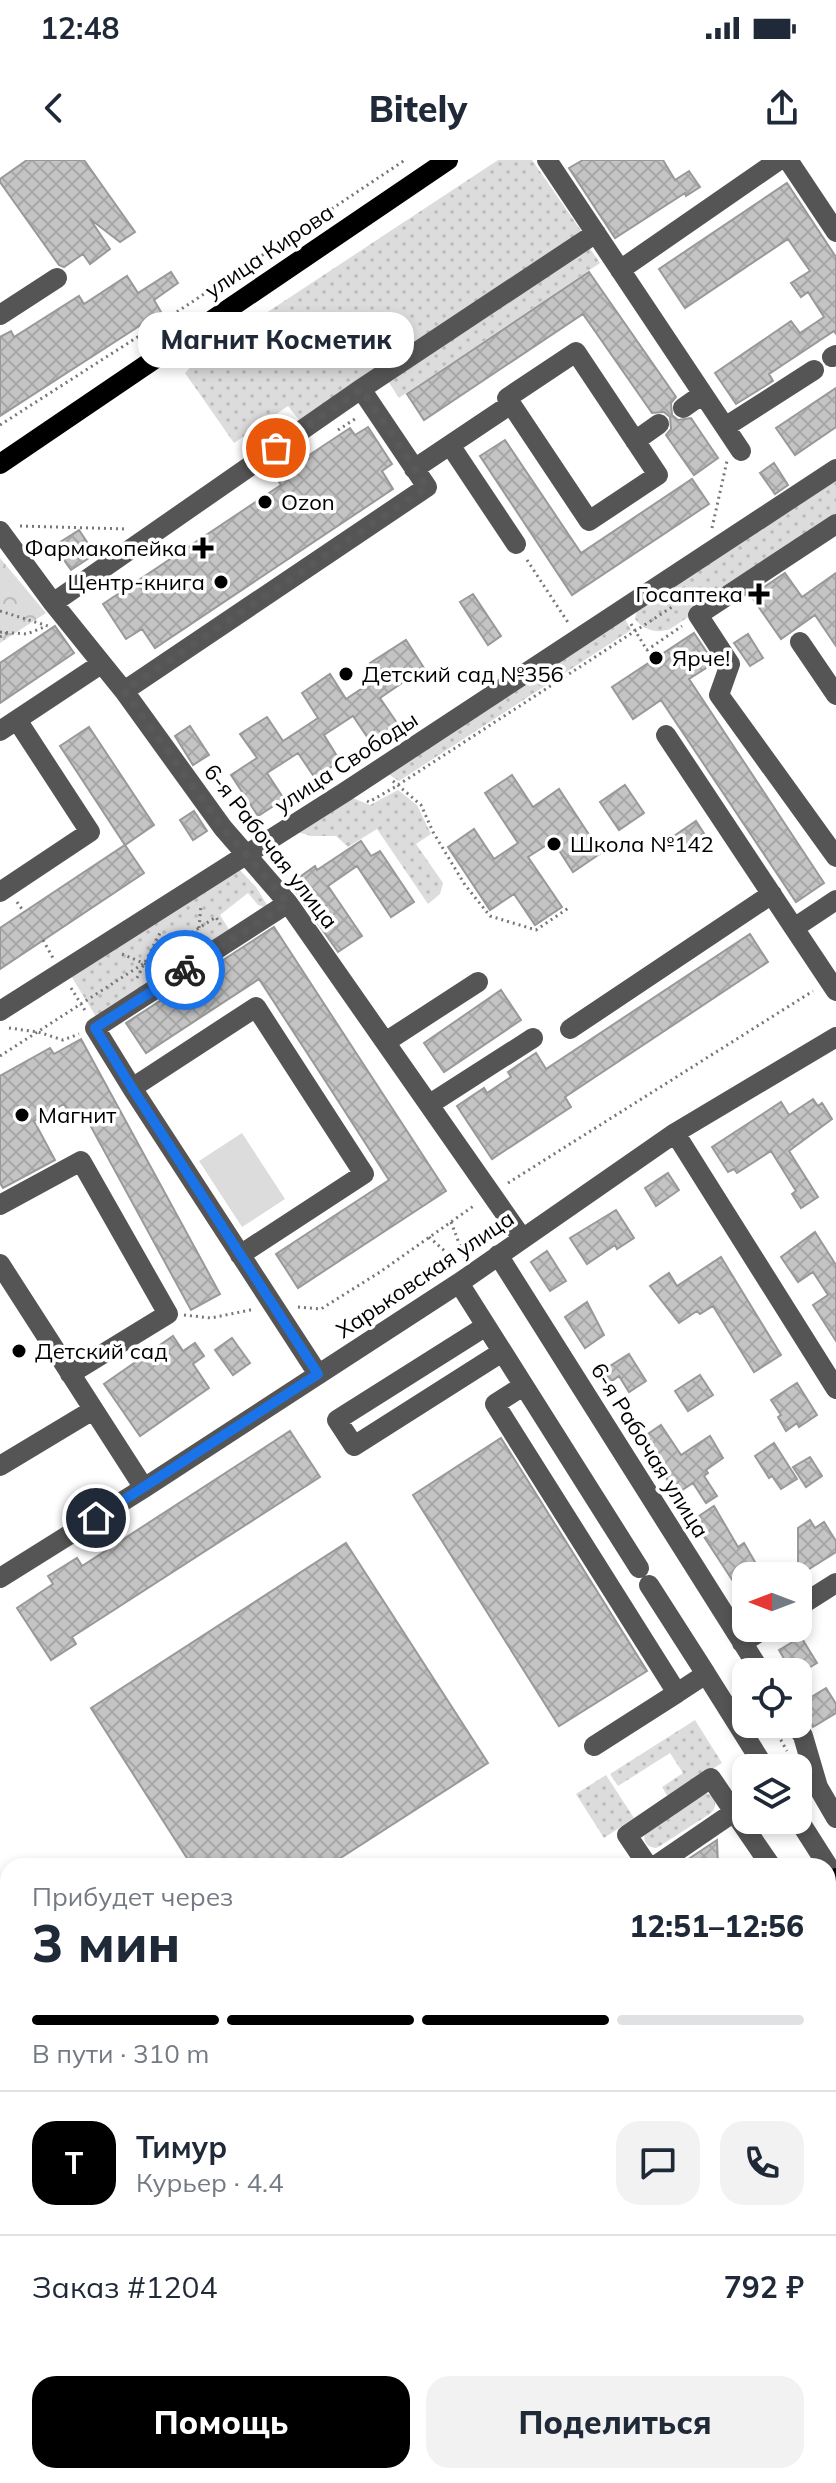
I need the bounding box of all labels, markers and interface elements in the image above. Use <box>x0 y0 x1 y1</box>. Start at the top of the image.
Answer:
text: 12:48 <box>40 9 119 47</box>
icon: back <box>32 86 76 130</box>
text: Bitely <box>369 86 467 131</box>
icon: share <box>760 86 804 130</box>
street label: улица Кирова <box>199 198 339 304</box>
callout: Магнит Косметик <box>138 312 414 368</box>
text: Магнит Косметик <box>161 323 392 356</box>
pin <box>242 414 310 482</box>
icon: bag <box>254 426 298 470</box>
place label: Ozon <box>281 488 335 516</box>
marker: Ozon <box>256 493 274 511</box>
place label: Фармакопейка <box>25 534 187 562</box>
marker: Фармакопейка <box>194 539 212 557</box>
place label: Центр-книга <box>67 568 205 596</box>
marker: Центр-книга <box>212 573 230 591</box>
place label: Госаптека <box>636 580 743 608</box>
marker: Госаптека <box>750 585 768 603</box>
place label: Ярче! <box>672 644 730 672</box>
marker: Ярче! <box>647 649 665 667</box>
place label: Детский сад №356 <box>362 660 564 688</box>
marker: Детский сад №356 <box>337 665 355 683</box>
street label: улица Свободы <box>269 705 423 819</box>
street label: 6-я Рабочая улица <box>198 758 344 934</box>
place label: Школа №142 <box>570 830 714 858</box>
marker: Школа №142 <box>545 835 563 853</box>
courier <box>145 930 225 1010</box>
icon: bike <box>163 948 207 992</box>
place label: Магнит <box>38 1101 116 1129</box>
marker: Магнит <box>13 1106 31 1124</box>
street label: Харьковская улица <box>331 1204 519 1344</box>
place label: Детский сад <box>35 1337 168 1365</box>
marker: Детский сад <box>10 1342 28 1360</box>
street label: 6-я Рабочая улица <box>585 1357 715 1543</box>
pin <box>62 1484 130 1552</box>
icon: home <box>74 1496 118 1540</box>
north arrow <box>732 1562 812 1642</box>
map controls <box>732 1562 812 1834</box>
button: locate <box>732 1658 812 1738</box>
button: layers <box>732 1754 812 1834</box>
text: Прибудет через <box>32 1880 233 1913</box>
text: 12:51–12:56 <box>629 1907 804 1945</box>
text: 3 мин <box>32 1910 180 1975</box>
text: В пути · 310 m <box>32 2037 209 2070</box>
button: chat <box>616 2121 700 2205</box>
button: phone <box>720 2121 804 2205</box>
text: Тимур <box>136 2128 227 2166</box>
text: Т <box>65 2144 83 2182</box>
text: Курьер · 4.4 <box>136 2166 284 2199</box>
text: Заказ #1204 <box>32 2268 217 2306</box>
text: 792 ₽ <box>724 2268 804 2306</box>
button: Помощь <box>32 2376 410 2468</box>
button: Поделиться <box>426 2376 804 2468</box>

